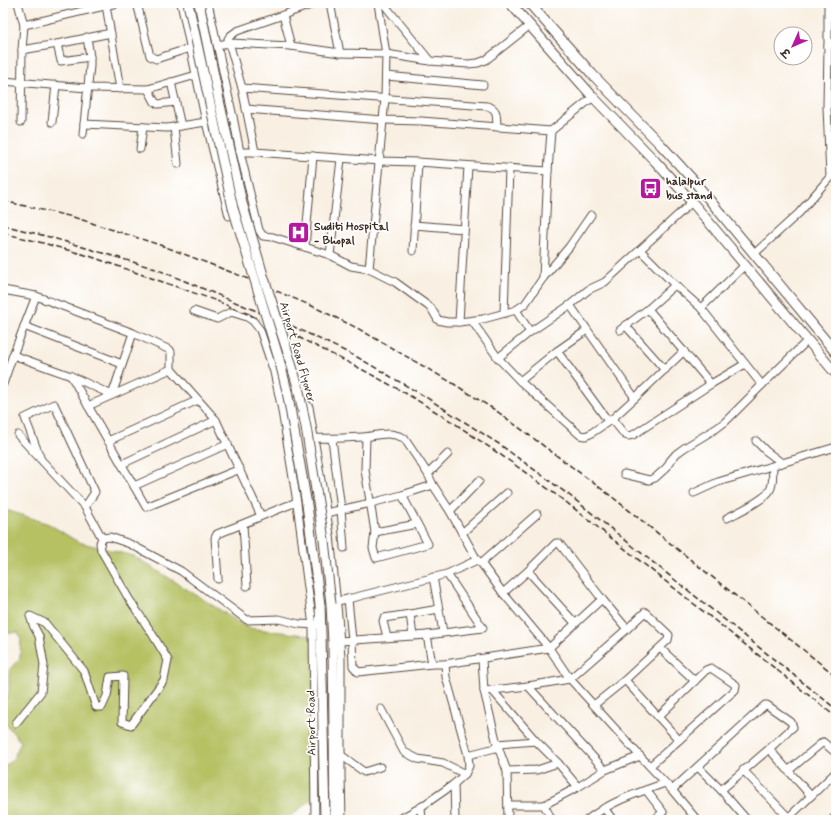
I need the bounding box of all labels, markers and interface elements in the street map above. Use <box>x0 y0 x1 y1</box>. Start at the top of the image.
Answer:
north arrow <box>773 26 813 66</box>
text: उ <box>778 44 795 61</box>
place label: halalpur bus stand <box>666 174 712 204</box>
bus stop icon: halalpur bus stand <box>637 175 663 201</box>
place label: Suditi Hospital - Bhopal <box>314 219 389 249</box>
hospital icon: Suditi Hospital - Bhopal <box>286 220 312 246</box>
street label: Airport Road Flyover <box>275 300 319 405</box>
street label: Airport Road <box>303 690 321 756</box>

